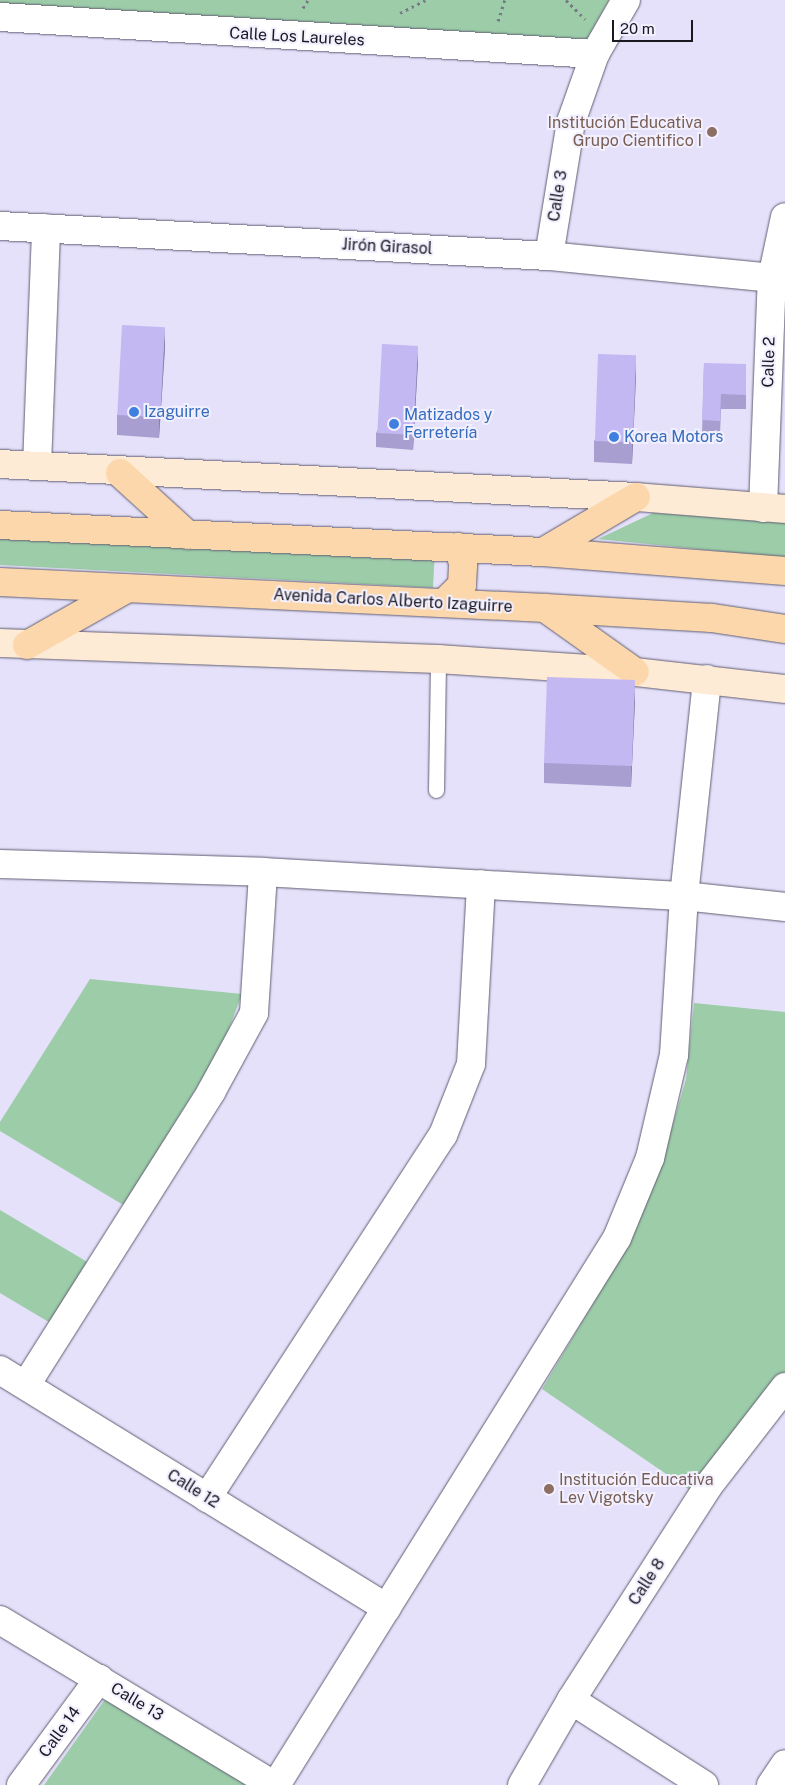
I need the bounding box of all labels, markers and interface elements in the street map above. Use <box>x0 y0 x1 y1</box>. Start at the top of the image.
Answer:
scale bar <box>615 10 696 42</box>
text: 20 m <box>620 20 655 37</box>
street label: Calle Los Laureles <box>229 24 365 50</box>
place label: Institución Educativa Grupo Cientifico I <box>547 113 702 151</box>
marker: Institución Educativa Grupo Cientifico I <box>706 126 718 138</box>
street label: Calle 3 <box>544 169 572 223</box>
street label: Jirón Girasol <box>341 235 433 259</box>
street label: Calle 2 <box>759 336 779 388</box>
place label: Izaguirre <box>144 402 210 422</box>
place label: Matizados y Ferretería <box>404 405 493 443</box>
marker: Izaguirre <box>128 406 140 418</box>
marker: Matizados y Ferretería <box>388 418 400 430</box>
place label: Korea Motors <box>624 427 723 447</box>
marker: Korea Motors <box>608 431 620 443</box>
street label: Avenida Carlos Alberto Izaguirre <box>273 585 513 617</box>
street label: Calle 12 <box>163 1466 223 1512</box>
place label: Institución Educativa Lev Vigotsky <box>559 1470 714 1508</box>
marker: Institución Educativa Lev Vigotsky <box>543 1483 555 1495</box>
street label: Calle 8 <box>625 1555 669 1609</box>
street label: Calle 13 <box>107 1679 167 1725</box>
street label: Calle 14 <box>35 1703 85 1761</box>

